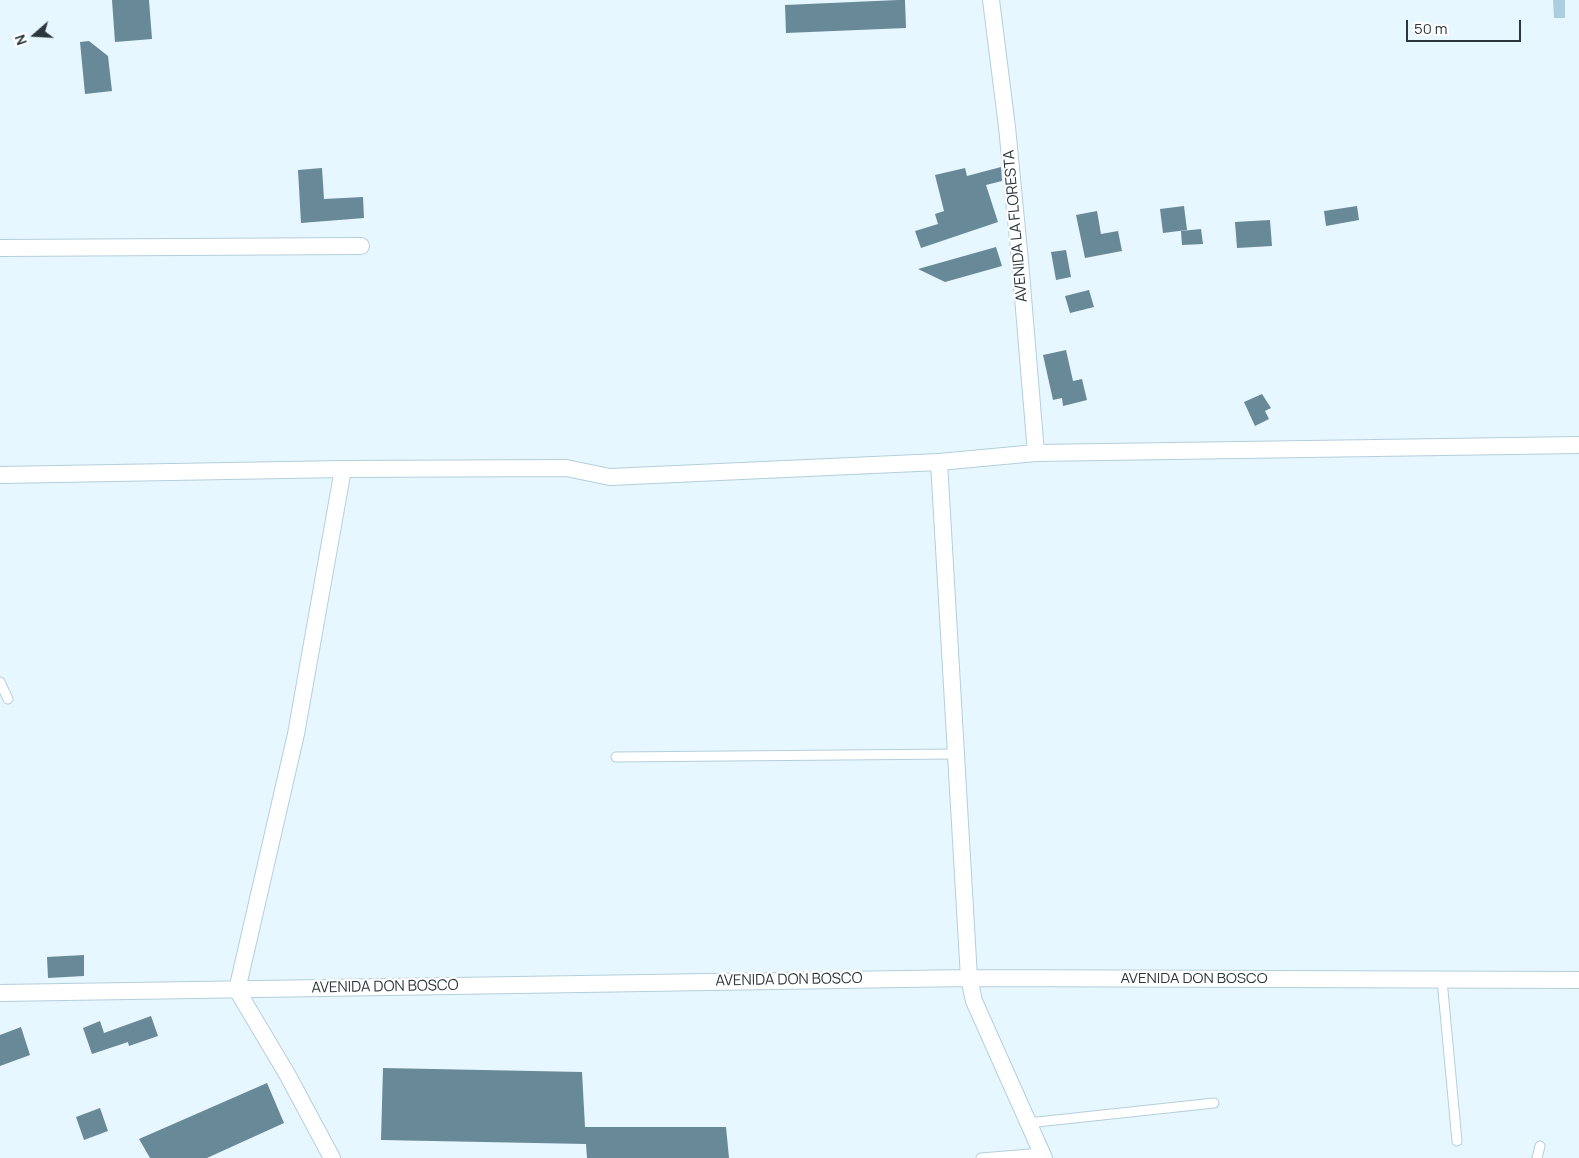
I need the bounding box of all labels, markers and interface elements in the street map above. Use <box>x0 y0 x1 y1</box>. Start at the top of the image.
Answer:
north arrow <box>10 10 60 60</box>
scale bar <box>1409 10 1524 42</box>
text: 50 m <box>1414 18 1448 39</box>
text: N <box>10 32 31 48</box>
street label: AVENIDA LA FLORESTA <box>1000 149 1032 303</box>
street label: AVENIDA DON BOSCO <box>715 970 863 990</box>
street label: AVENIDA DON BOSCO <box>1120 970 1268 988</box>
street label: AVENIDA DON BOSCO <box>311 977 459 997</box>

